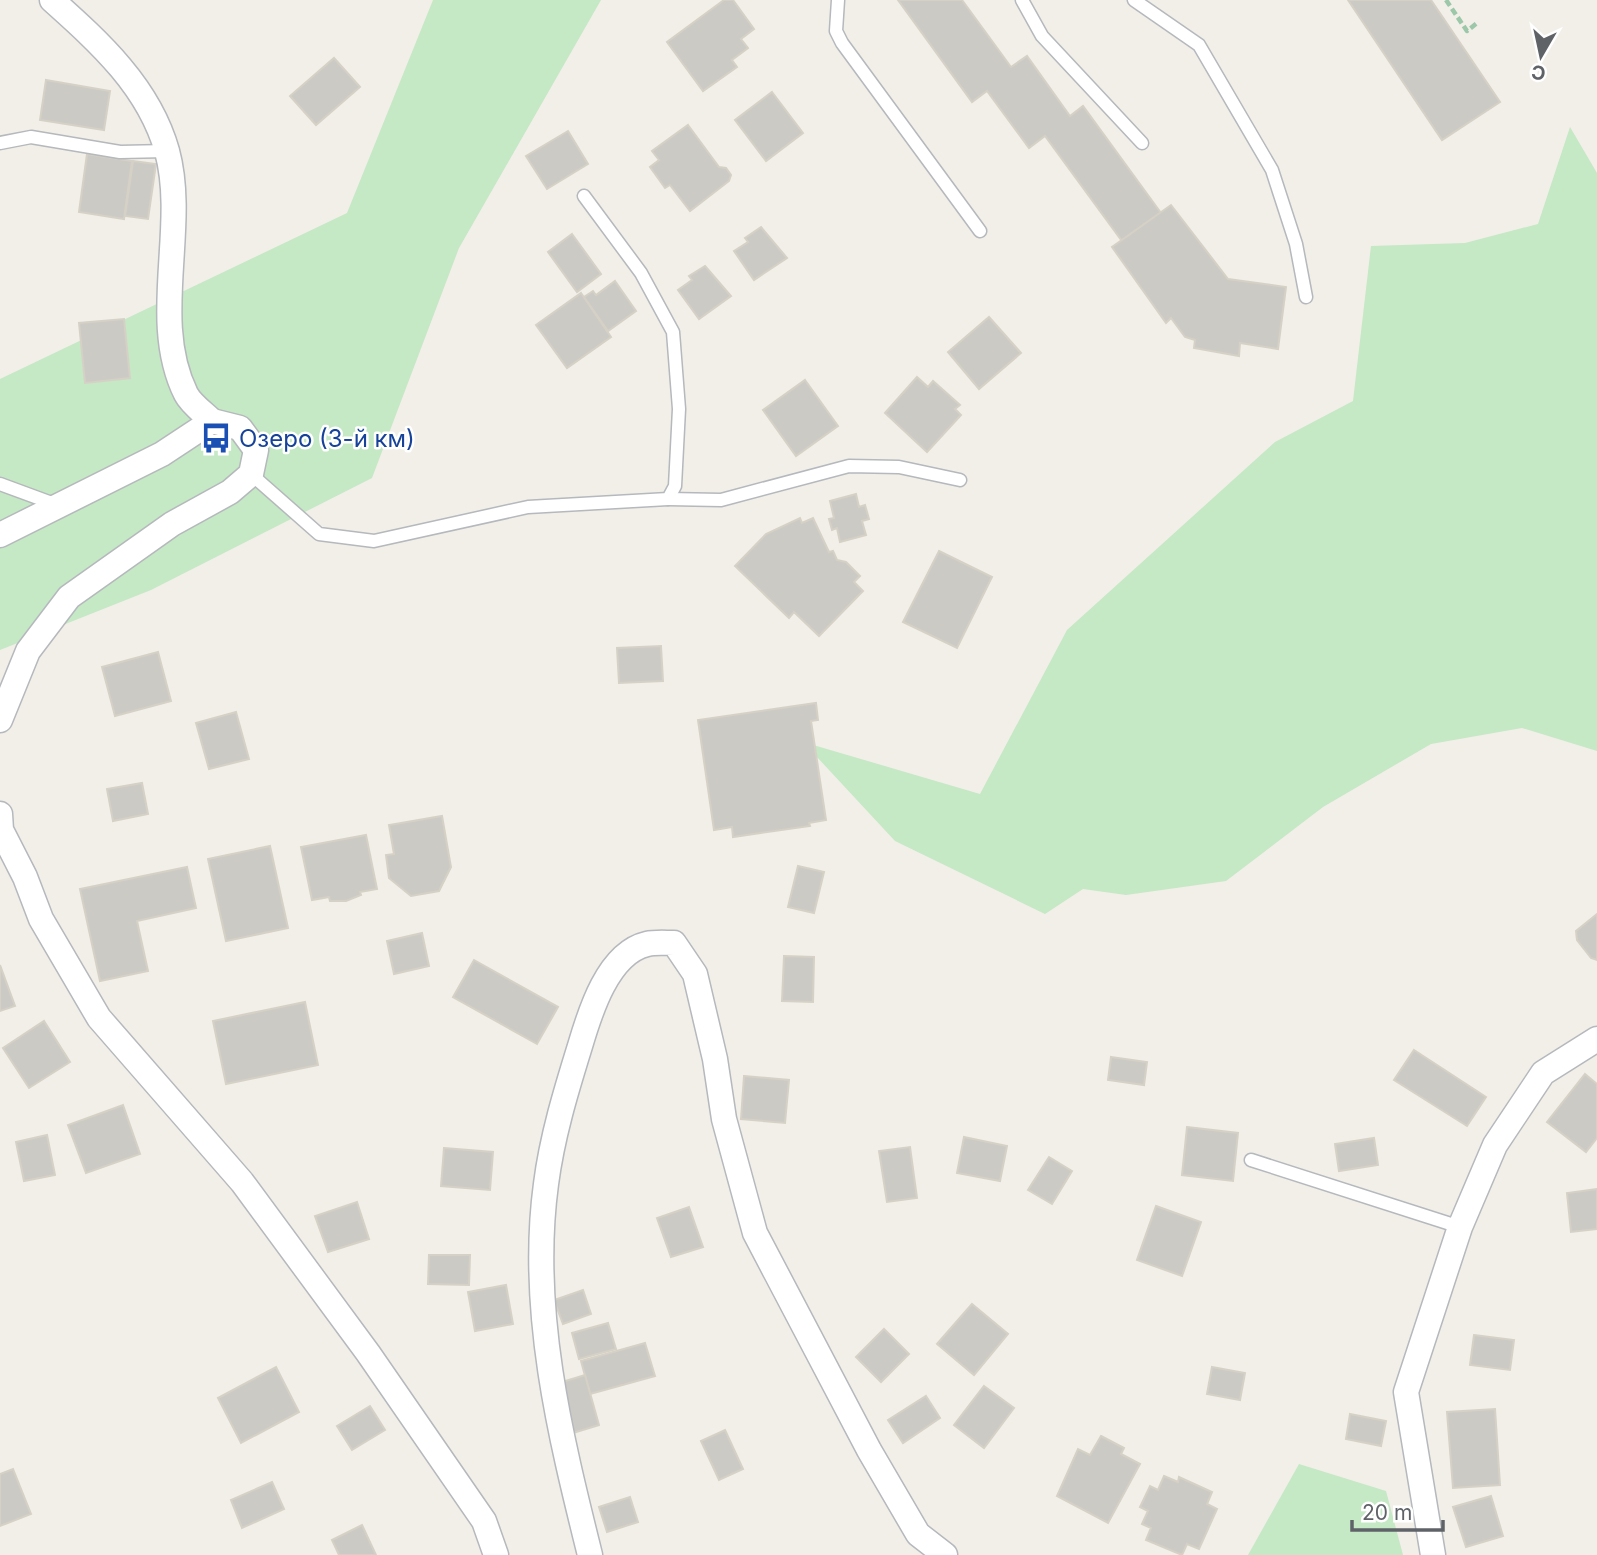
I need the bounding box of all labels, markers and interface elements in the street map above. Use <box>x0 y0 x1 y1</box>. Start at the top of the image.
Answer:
north arrow <box>1506 21 1576 91</box>
text: С <box>1530 60 1547 85</box>
bus stop icon: Озеро (3-й км) <box>199 421 233 455</box>
place label: Озеро (3-й км) <box>239 424 415 453</box>
scale bar <box>1352 1488 1443 1532</box>
text: 20 m <box>1362 1500 1412 1525</box>

